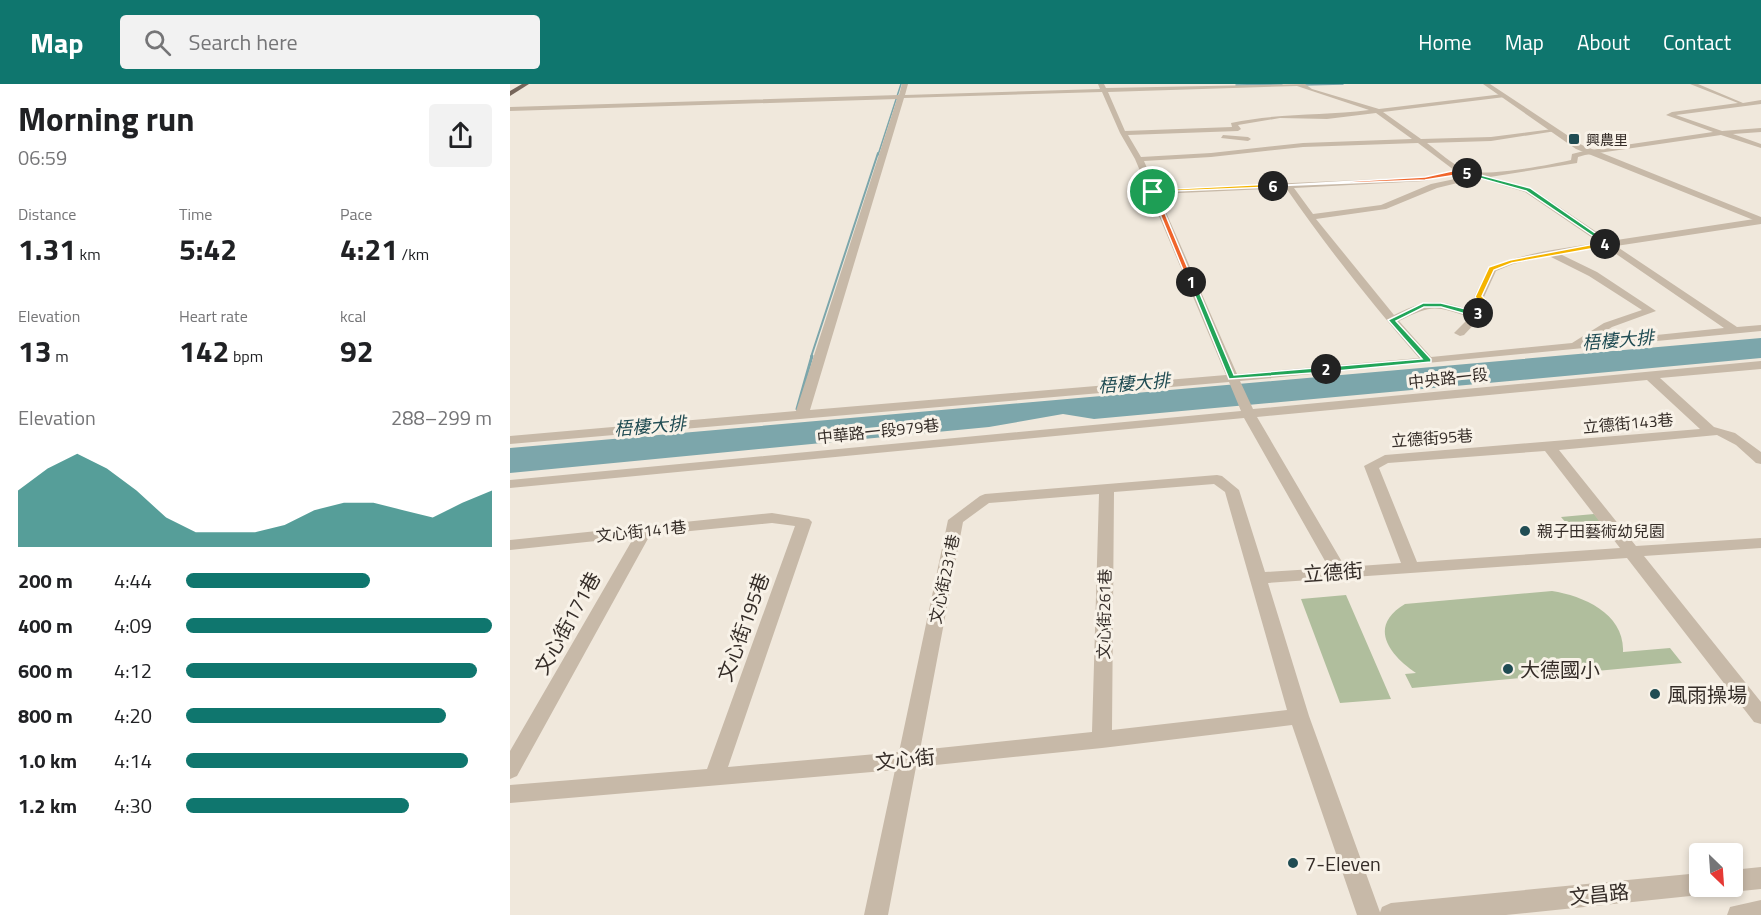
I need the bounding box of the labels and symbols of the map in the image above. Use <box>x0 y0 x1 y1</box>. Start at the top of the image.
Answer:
place label: 興農里 <box>1586 129 1628 150</box>
marker: 興農里 <box>1567 132 1581 146</box>
pin: 5 <box>1452 158 1482 188</box>
pin <box>1127 166 1178 217</box>
pin: 6 <box>1258 171 1288 201</box>
pin: 4 <box>1590 229 1620 259</box>
pin: 1 <box>1176 267 1206 297</box>
pin: 3 <box>1463 298 1493 328</box>
water label: 梧棲大排 <box>1581 323 1657 357</box>
pin: 2 <box>1311 354 1341 384</box>
street label: 中央路一段 <box>1407 362 1489 394</box>
water label: 梧棲大排 <box>1097 366 1173 400</box>
street label: 立德街143巷 <box>1582 407 1674 439</box>
water label: 梧棲大排 <box>613 409 689 443</box>
street label: 中華路一段979巷 <box>816 413 940 449</box>
street label: 立德街95巷 <box>1390 423 1474 453</box>
street label: 文心街141巷 <box>595 514 687 548</box>
place label: 親子田藝術幼兒園 <box>1537 519 1665 543</box>
marker: 親子田藝術幼兒園 <box>1518 524 1532 538</box>
street label: 文心街231巷 <box>923 532 965 626</box>
street label: 立德街 <box>1302 554 1364 590</box>
street label: 文心街171巷 <box>526 566 608 680</box>
street label: 文心街195巷 <box>709 568 777 686</box>
street label: 文心街261巷 <box>1091 568 1117 660</box>
place label: 大德國小 <box>1520 654 1600 685</box>
marker: 大德國小 <box>1501 662 1515 676</box>
place label: 風雨操場 <box>1667 679 1747 710</box>
marker: 風雨操場 <box>1648 687 1662 701</box>
street label: 文心街 <box>874 740 936 778</box>
north arrow <box>1689 843 1743 897</box>
place label: 7-Eleven <box>1305 848 1381 879</box>
marker: 7-Eleven <box>1286 856 1300 870</box>
street label: 文昌路 <box>1568 875 1630 913</box>

